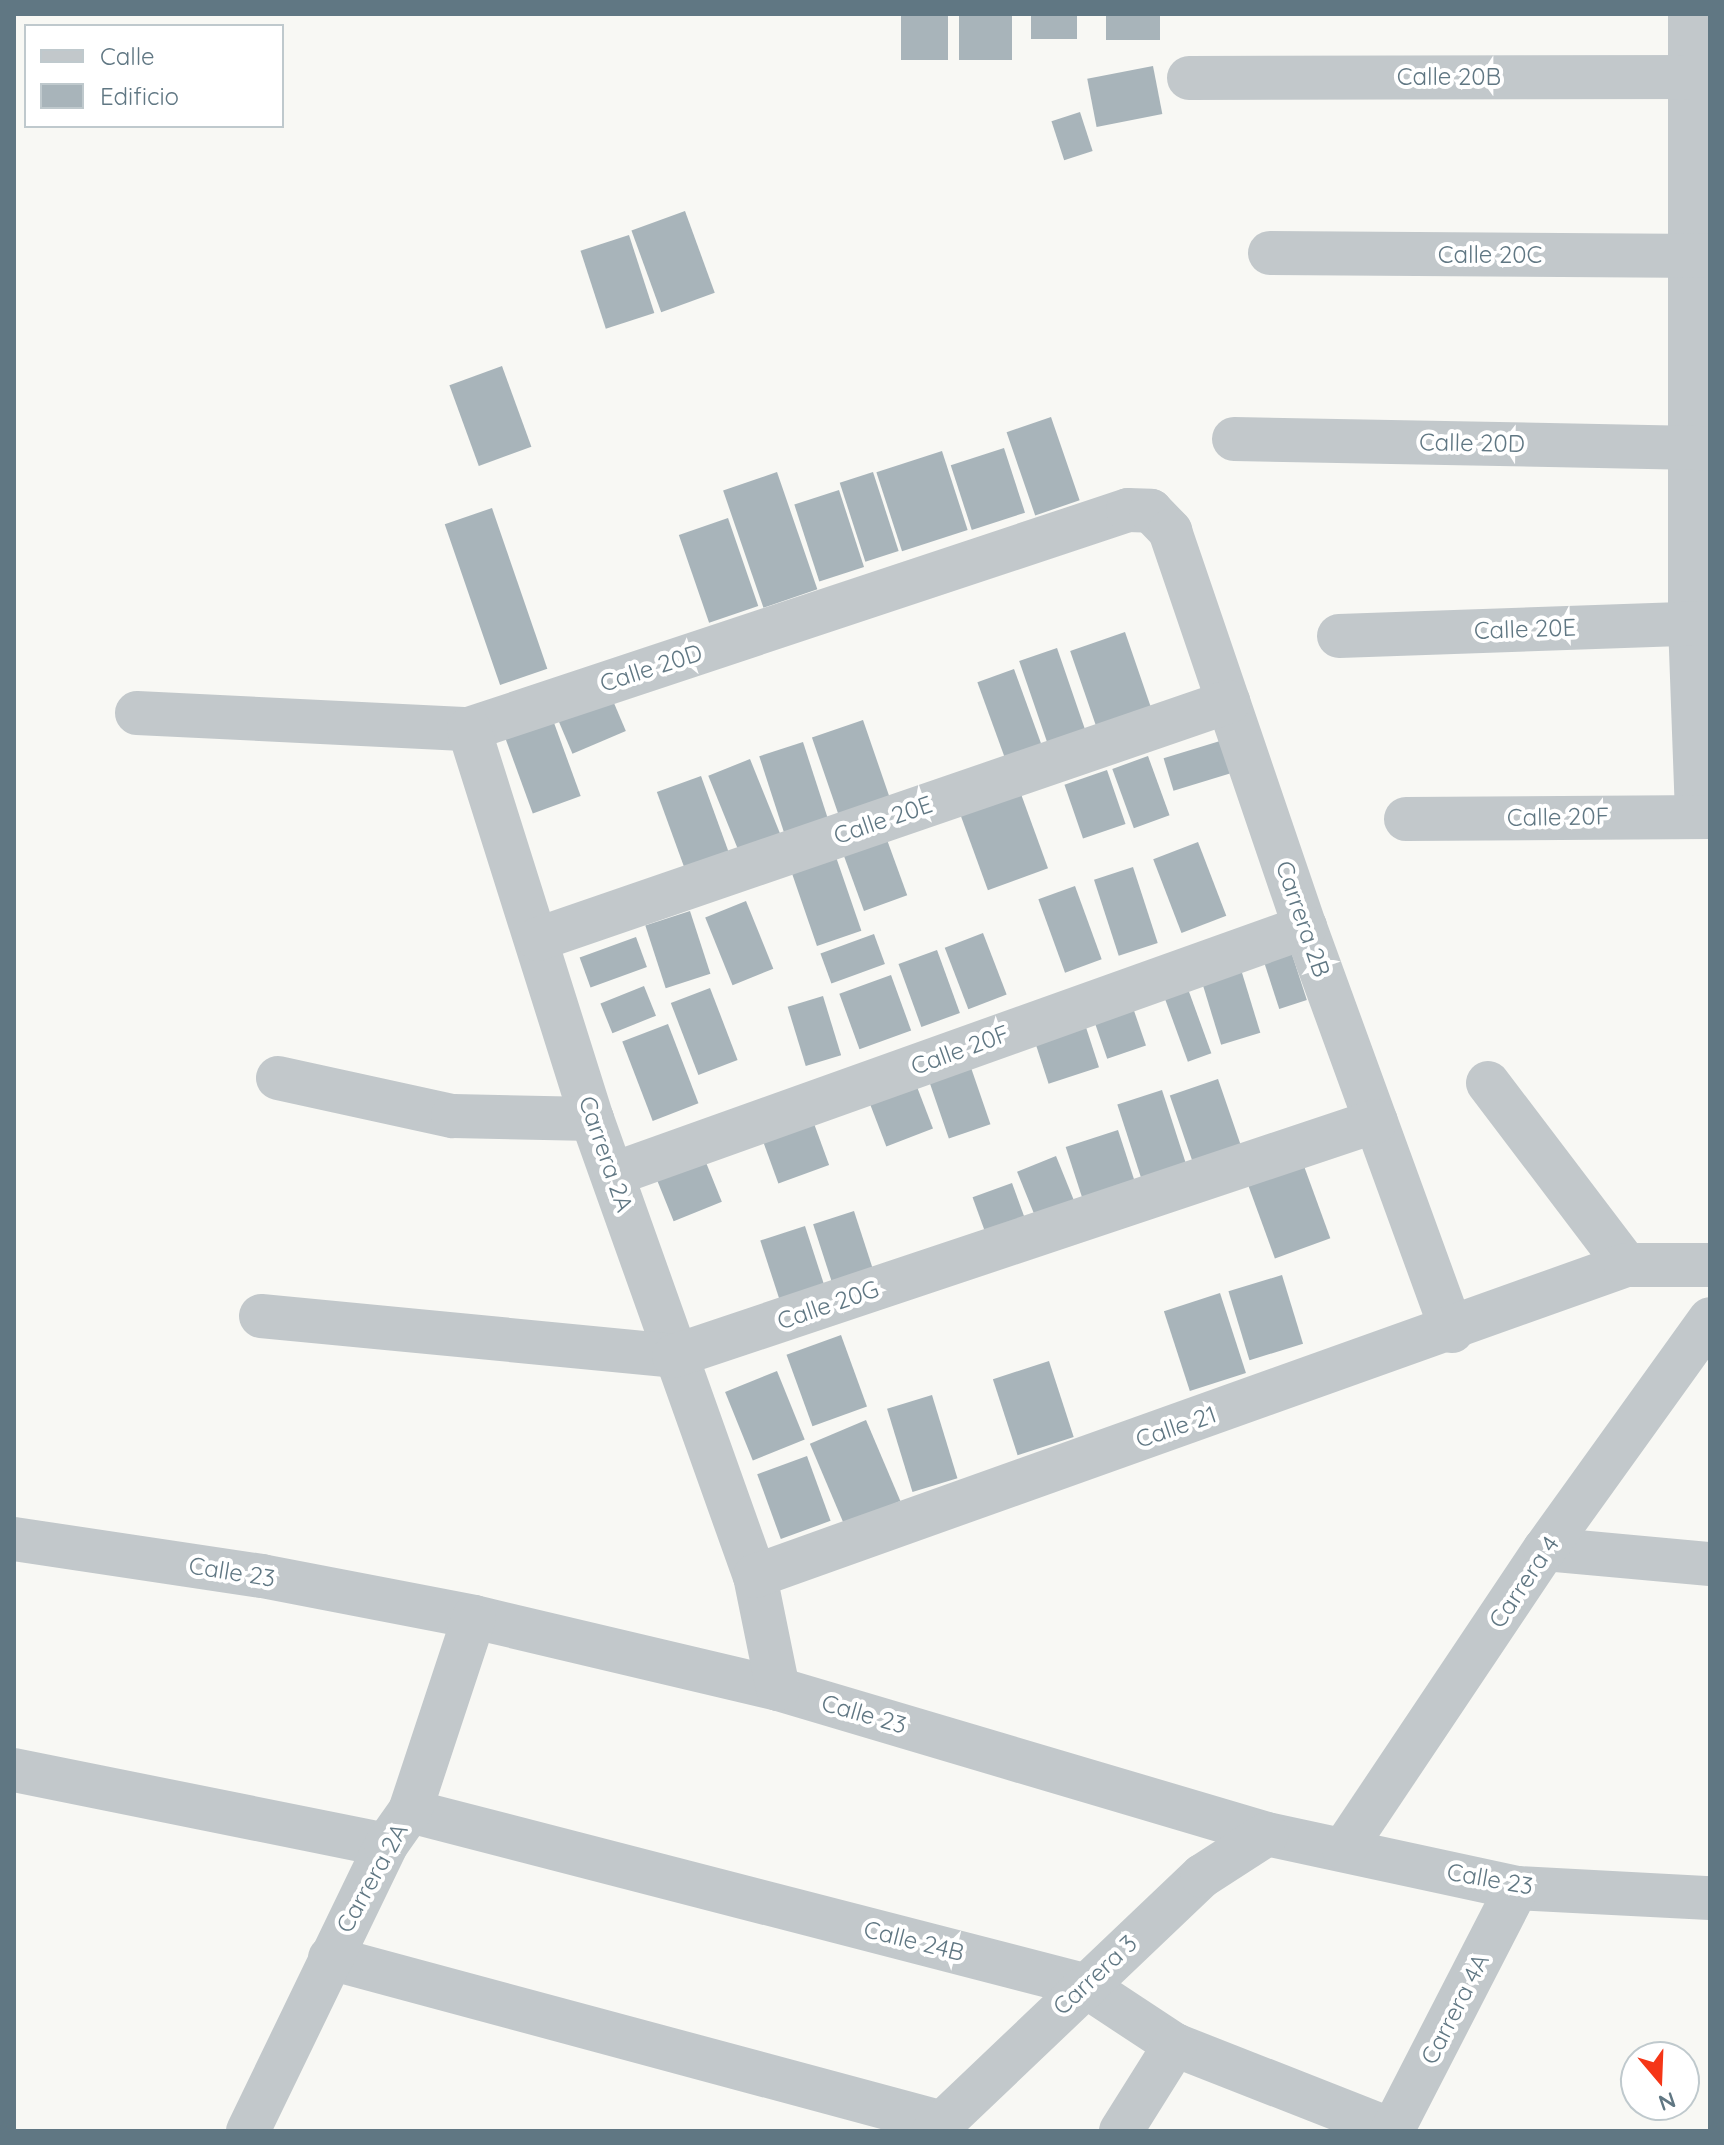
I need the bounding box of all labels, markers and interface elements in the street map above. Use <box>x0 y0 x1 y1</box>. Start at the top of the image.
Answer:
legend <box>24 24 284 128</box>
text: Calle <box>100 41 155 71</box>
street label: Calle 20B <box>1397 63 1501 91</box>
text: Edificio <box>100 81 179 111</box>
street label: Calle 20C <box>1438 241 1542 269</box>
street label: Calle 20D <box>1419 428 1525 458</box>
street label: Calle 20E <box>1473 613 1577 645</box>
street label: Calle 20D <box>596 638 706 698</box>
street label: Calle 20E <box>830 790 936 850</box>
street label: Calle 20F <box>1507 802 1609 832</box>
street label: Carrera 2B <box>1270 857 1336 981</box>
street label: Calle 20F <box>907 1019 1013 1081</box>
street label: Carrera 2A <box>573 1092 639 1216</box>
street label: Calle 20G <box>773 1274 883 1336</box>
street label: Calle 21 <box>1132 1400 1220 1454</box>
street label: Carrera 4 <box>1483 1531 1565 1633</box>
street label: Calle 23 <box>187 1551 277 1593</box>
street label: Calle 23 <box>818 1688 910 1740</box>
street label: Carrera 2A <box>330 1818 414 1938</box>
street label: Calle 23 <box>1445 1857 1535 1901</box>
street label: Calle 24B <box>861 1915 967 1967</box>
street label: Carrera 3 <box>1047 1929 1143 2021</box>
street label: Carrera 4A <box>1415 1949 1495 2069</box>
north arrow <box>1620 2041 1700 2121</box>
text: N <box>1655 2086 1679 2118</box>

